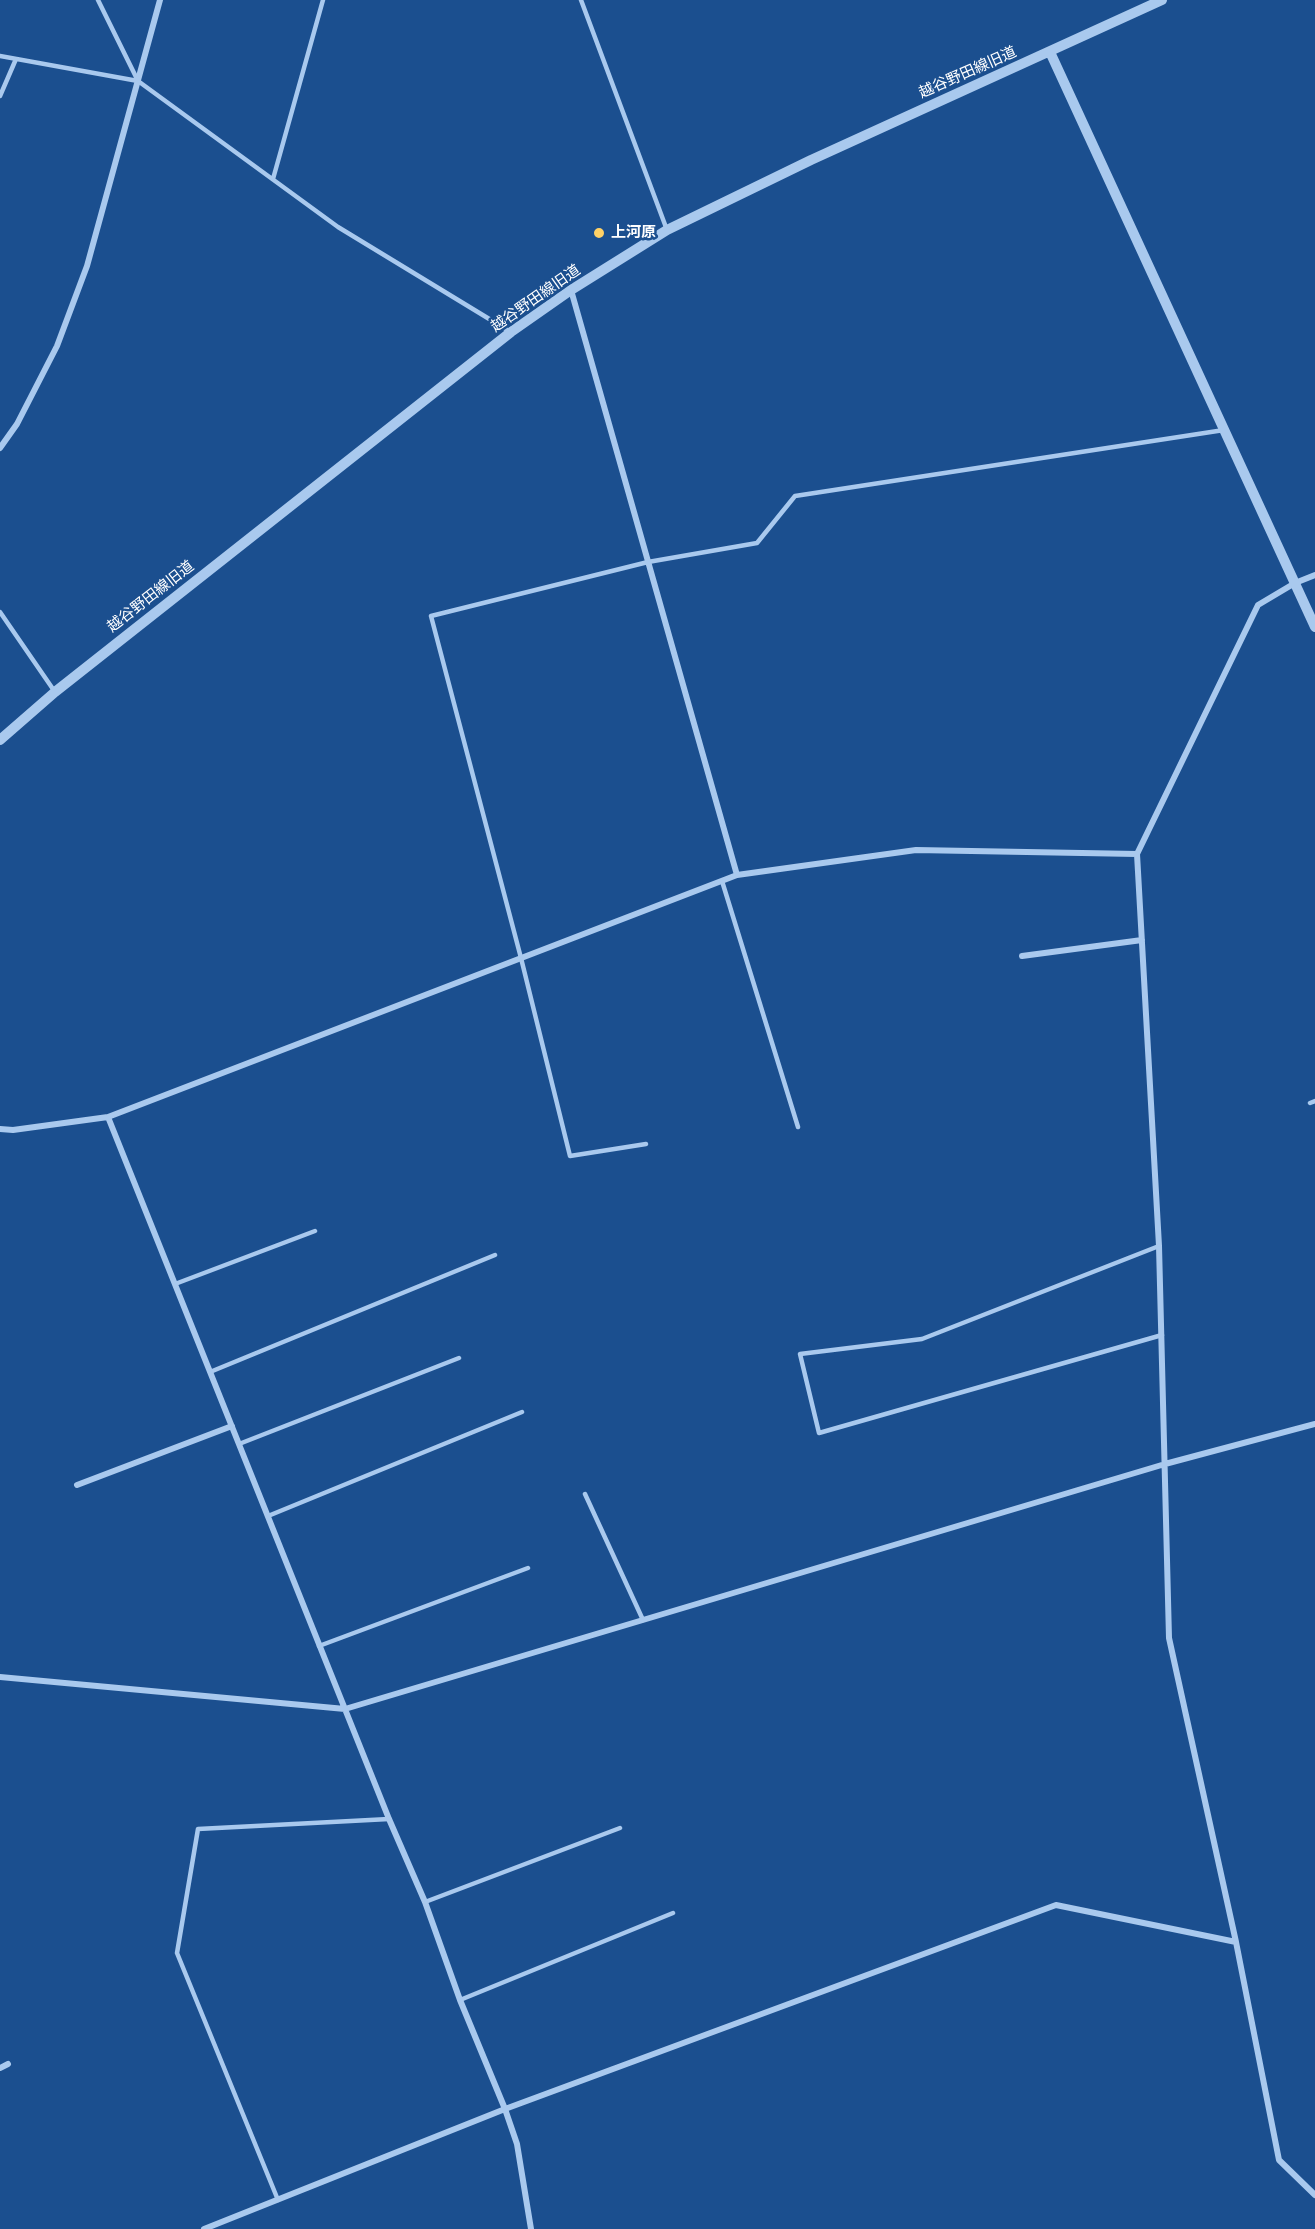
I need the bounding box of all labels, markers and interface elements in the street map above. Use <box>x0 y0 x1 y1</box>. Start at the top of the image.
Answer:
street label: 越谷野田線旧道 <box>916 43 1020 103</box>
place label: 上河原 <box>611 224 656 242</box>
marker: 上河原 <box>592 226 606 240</box>
street label: 越谷野田線旧道 <box>488 262 584 336</box>
street label: 越谷野田線旧道 <box>104 558 198 636</box>

